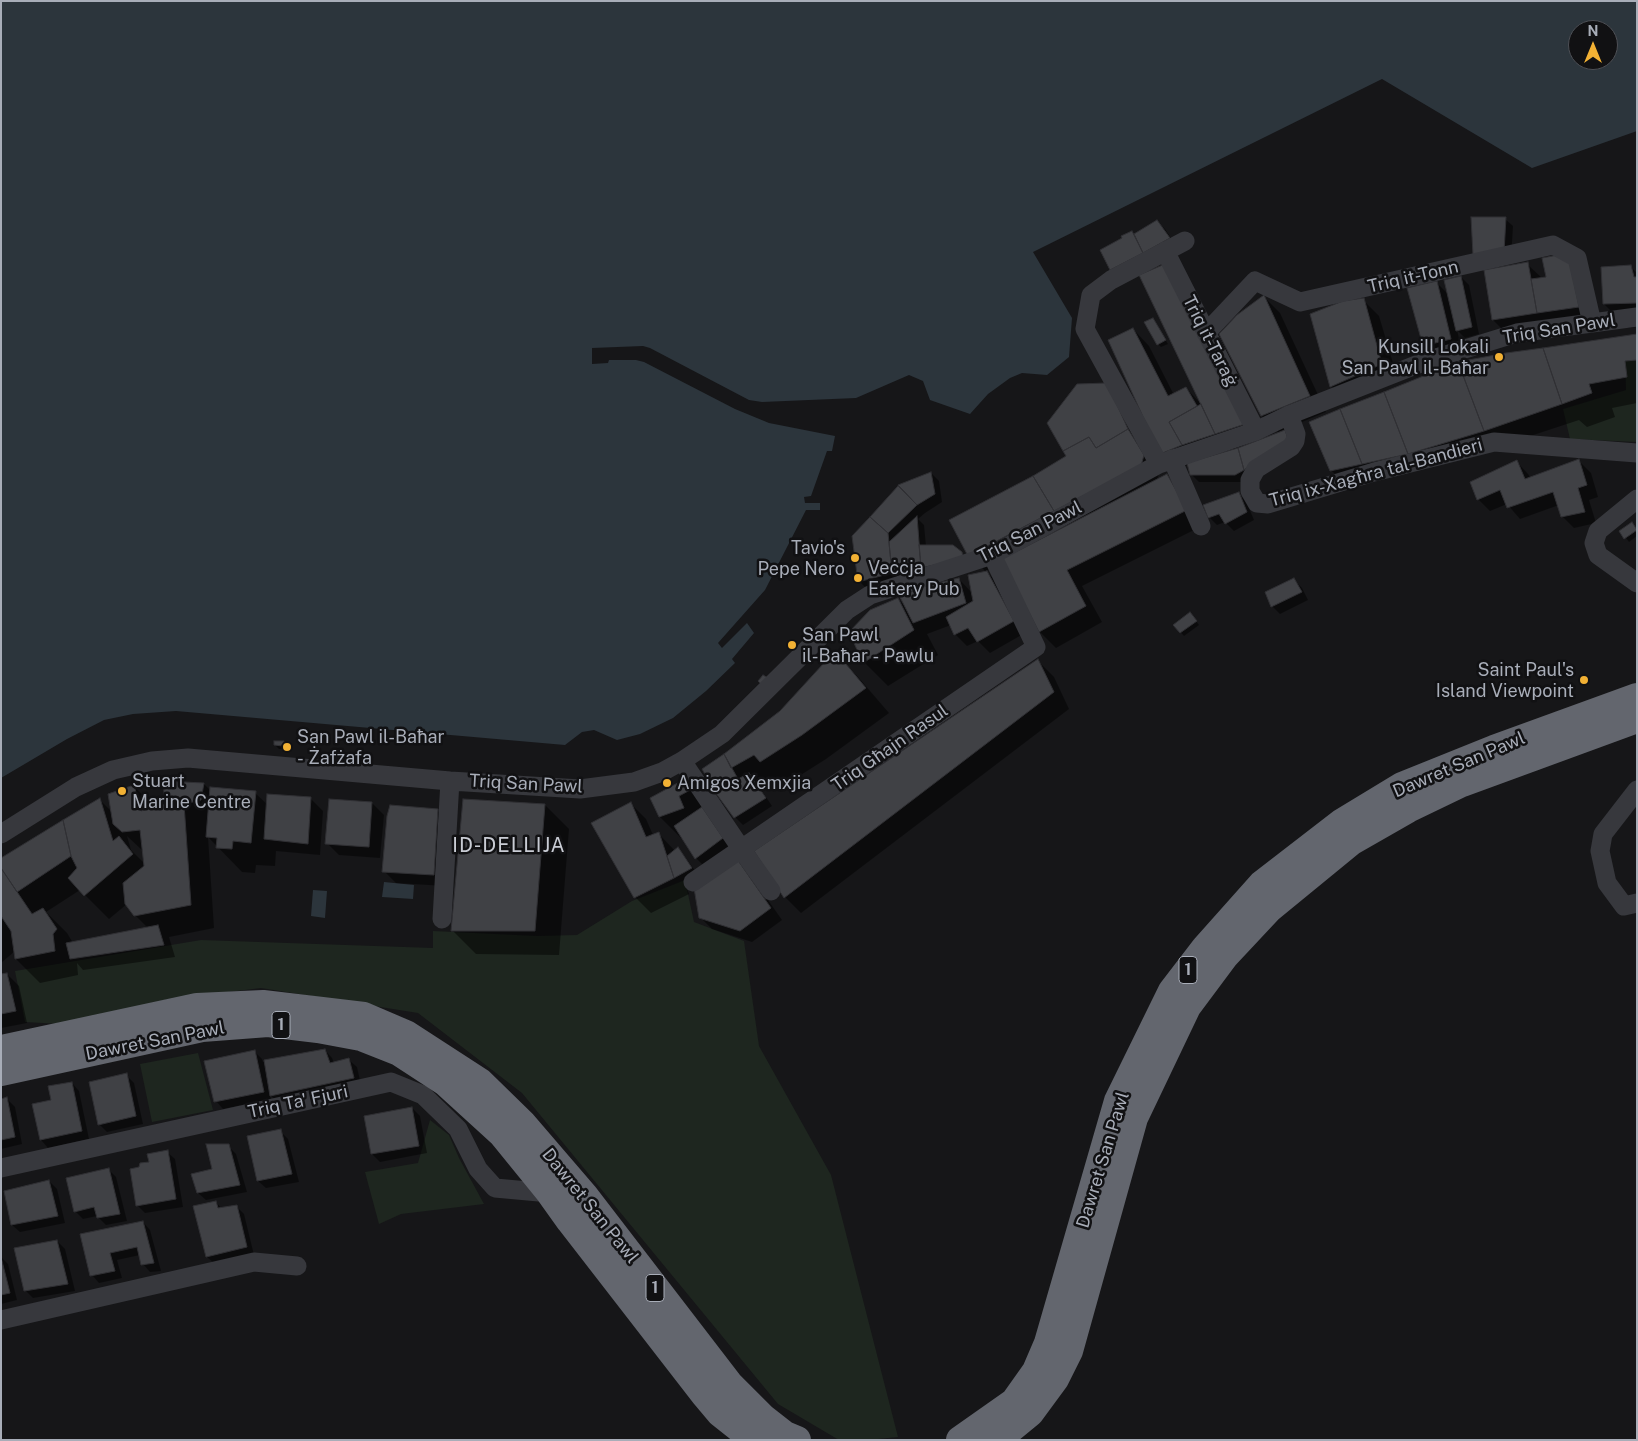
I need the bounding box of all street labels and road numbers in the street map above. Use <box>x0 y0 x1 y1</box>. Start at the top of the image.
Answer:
street label: Triq it-Tonn <box>1365 256 1461 298</box>
street label: Triq it-Taraġ <box>1178 292 1242 390</box>
street label: Triq San Pawl <box>1501 309 1617 349</box>
street label: Triq ix-Xagħra tal-Bandieri <box>1267 434 1485 512</box>
street label: Triq San Pawl <box>974 497 1086 567</box>
street label: Triq Għajn Rasul <box>828 700 952 796</box>
street label: Dawret San Pawl <box>1390 727 1528 803</box>
street label: Triq San Pawl <box>469 770 583 798</box>
road number: 1 <box>1179 956 1197 984</box>
road number: 1 <box>272 1012 290 1038</box>
street label: Dawret San Pawl <box>84 1017 226 1065</box>
street label: Triq Ta' Fjuri <box>246 1081 350 1123</box>
street label: Dawret San Pawl <box>1072 1089 1134 1231</box>
street label: Dawret San Pawl <box>537 1144 643 1268</box>
road number: 1 <box>646 1275 664 1302</box>

